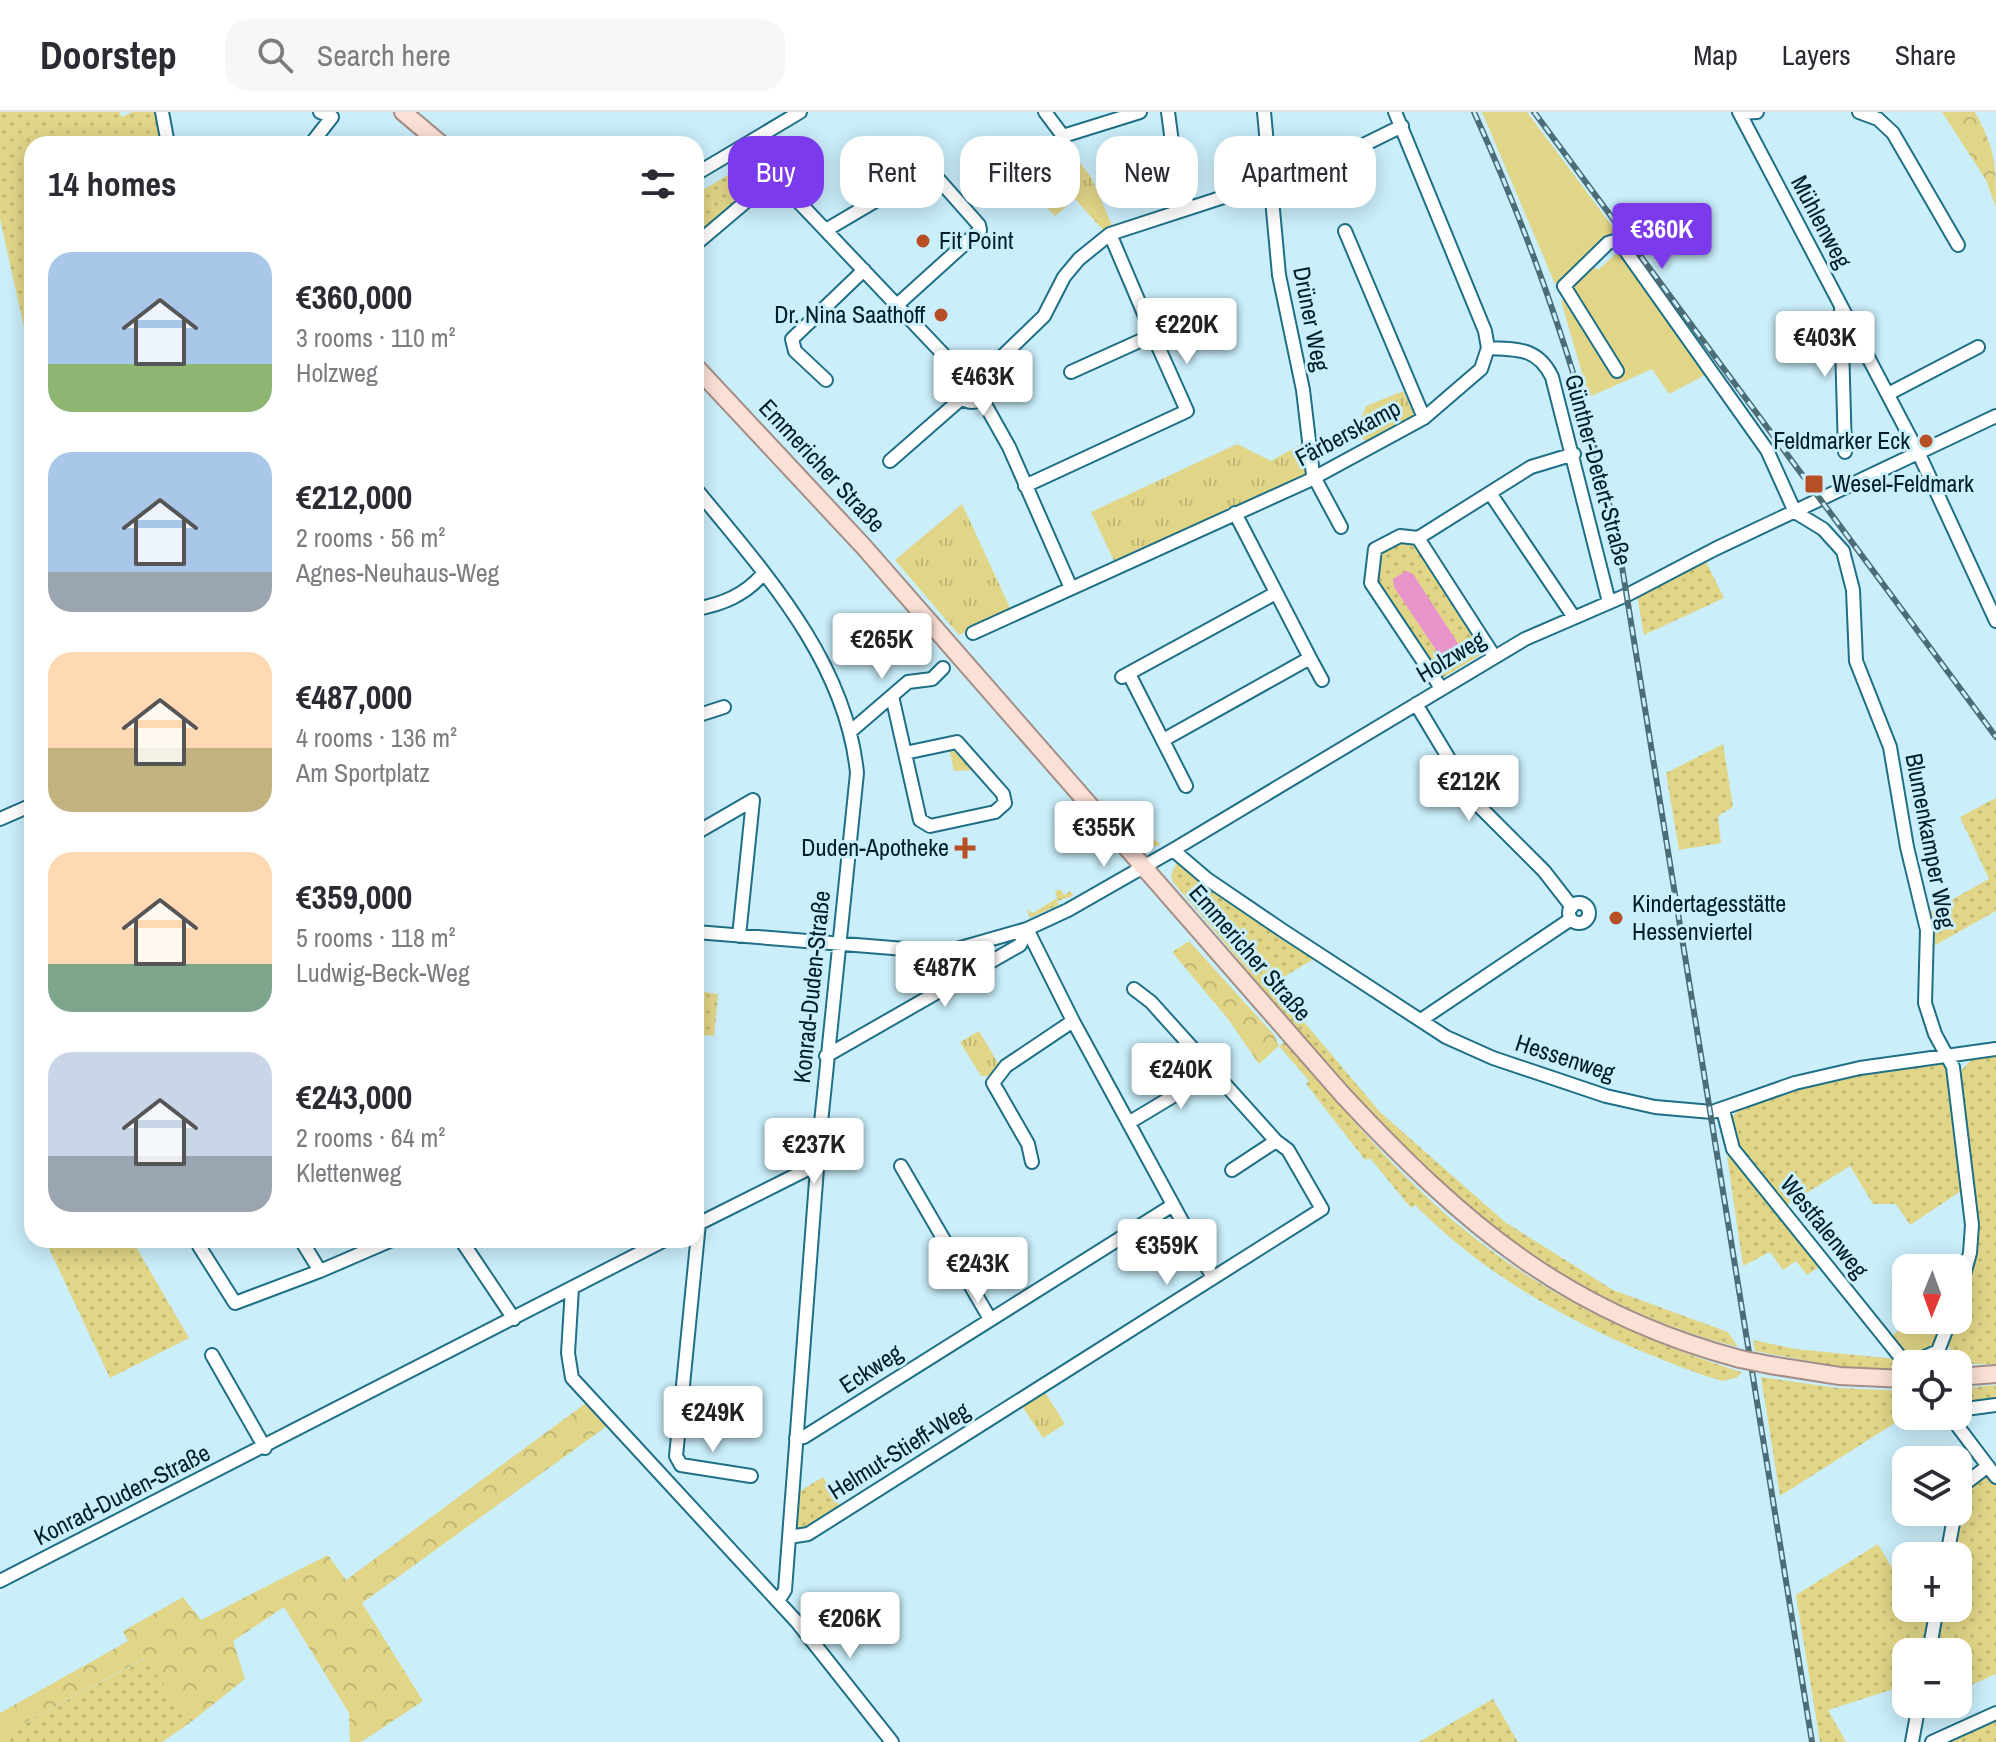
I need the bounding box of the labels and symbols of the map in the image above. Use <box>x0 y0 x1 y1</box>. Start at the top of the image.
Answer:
street label: Mühlenweg <box>1784 170 1860 274</box>
pin: €360K <box>1606 203 1718 271</box>
place label: Fit Point <box>939 224 1014 256</box>
marker: Fit Point <box>914 232 932 250</box>
street label: Drüner Weg <box>1286 264 1338 374</box>
place label: Dr. Nina Saathoff <box>774 298 925 330</box>
pin: €220K <box>1131 298 1243 366</box>
marker: Dr. Nina Saathoff <box>932 306 950 324</box>
pin: €403K <box>1769 311 1881 379</box>
pin: €463K <box>927 350 1039 418</box>
street label: Günther-Detert-Straße <box>1558 371 1640 569</box>
street label: Färberskamp <box>1289 391 1406 473</box>
street label: Emmericher Straße <box>752 392 893 539</box>
place label: Feldmarker Eck <box>1773 424 1910 456</box>
marker: Feldmarker Eck <box>1917 432 1935 450</box>
place label: Wesel-Feldmark <box>1832 467 1974 499</box>
marker: Wesel-Feldmark <box>1803 473 1825 495</box>
pin: €265K <box>826 613 938 681</box>
street label: Holzweg <box>1410 623 1491 689</box>
street label: Blumenkamper Weg <box>1898 750 1964 931</box>
pin: €212K <box>1413 755 1525 823</box>
pin: €355K <box>1048 801 1160 869</box>
place label: Duden-Apotheke <box>801 831 949 863</box>
marker: Duden-Apotheke <box>956 839 974 857</box>
street label: Emmericher Straße <box>1182 877 1319 1028</box>
place label: Kindertagesstätte Hessenviertel <box>1632 887 1786 947</box>
street label: Konrad-Duden-Straße <box>785 889 837 1085</box>
marker: Kindertagesstätte Hessenviertel <box>1607 909 1625 927</box>
pin: €487K <box>889 941 1001 1009</box>
street label: Hessenweg <box>1511 1026 1619 1088</box>
pin: €240K <box>1125 1043 1237 1111</box>
pin: €237K <box>758 1118 870 1186</box>
street label: Westfalenweg <box>1774 1168 1876 1284</box>
pin: €359K <box>1111 1219 1223 1287</box>
pin: €243K <box>922 1237 1034 1305</box>
north arrow <box>1892 1254 1972 1334</box>
street label: Eckweg <box>833 1336 908 1400</box>
pin: €249K <box>657 1386 769 1454</box>
street label: Helmut-Stieff-Weg <box>822 1394 975 1506</box>
street label: Konrad-Duden-Straße <box>28 1436 215 1552</box>
pin: €206K <box>794 1592 906 1660</box>

